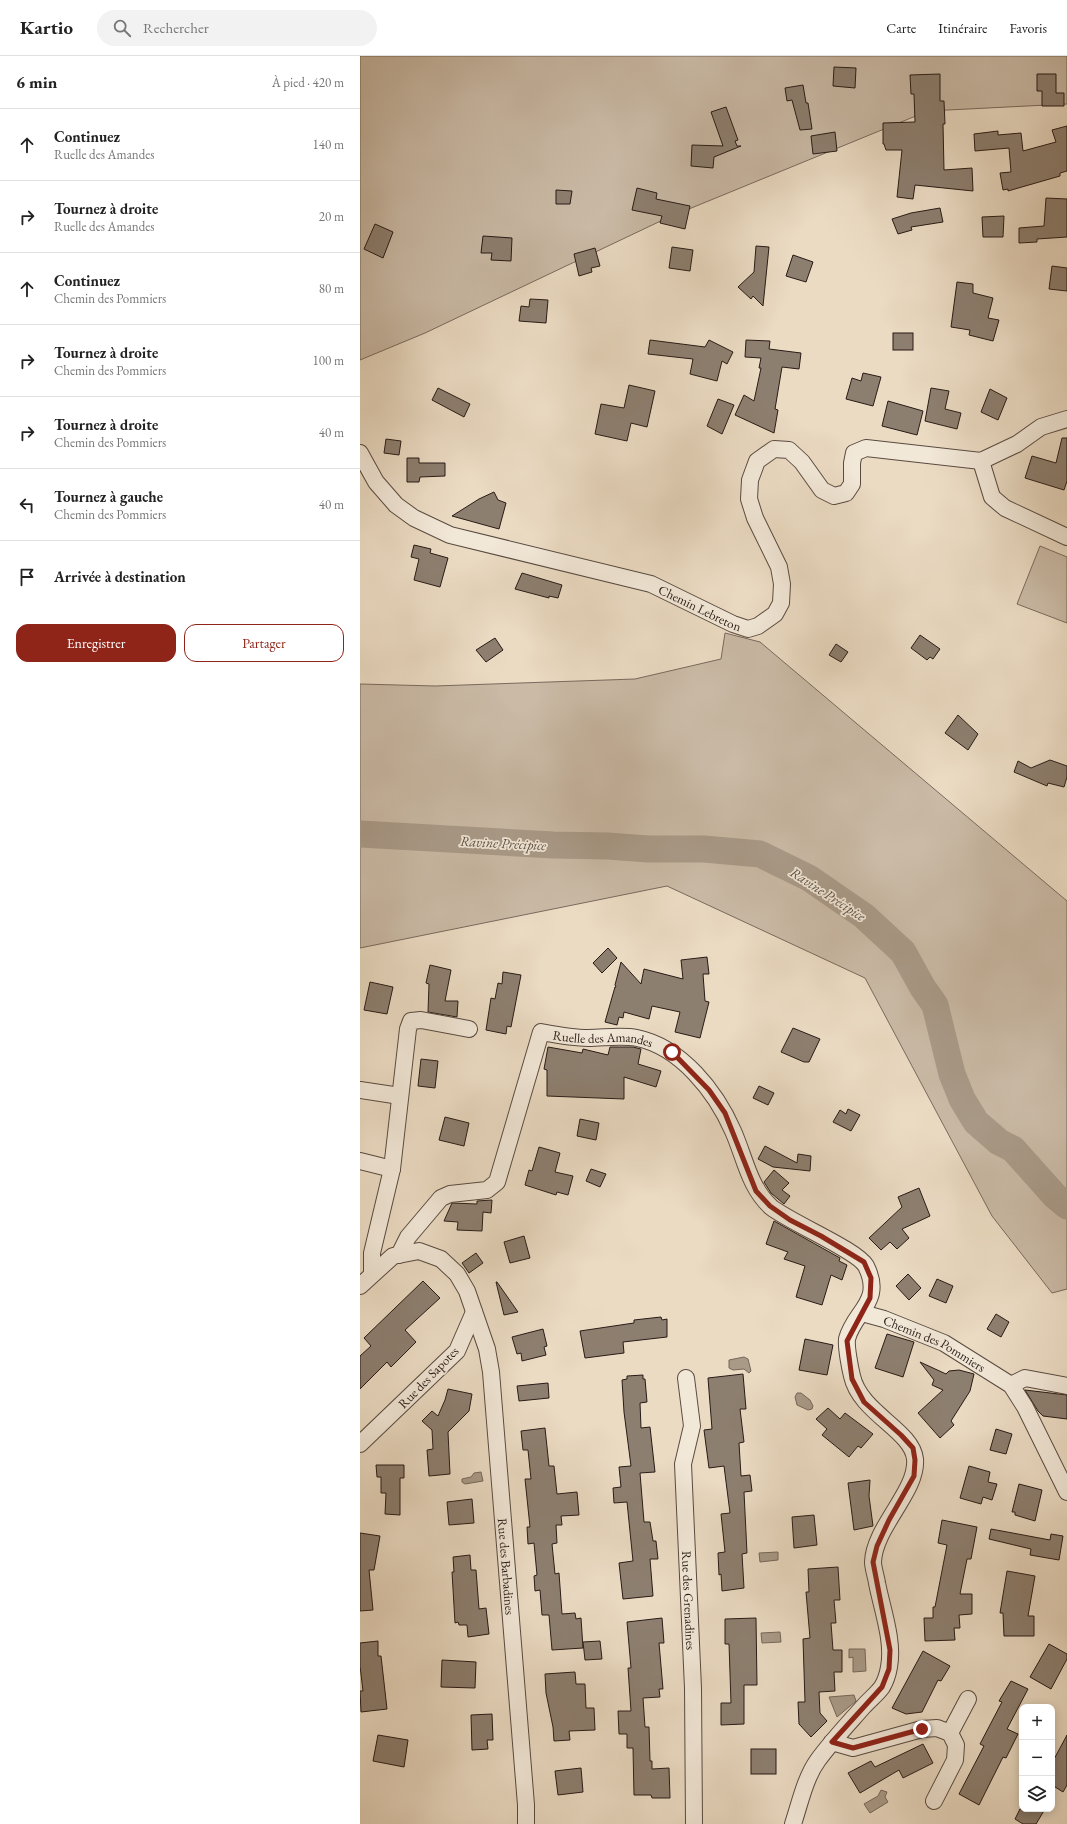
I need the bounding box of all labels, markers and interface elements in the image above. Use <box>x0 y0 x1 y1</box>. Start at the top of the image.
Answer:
search box <box>97 10 377 46</box>
text: Kartio <box>20 15 73 40</box>
icon: search <box>111 17 133 39</box>
text: Rechercher <box>143 18 209 37</box>
text: Carte <box>886 19 916 37</box>
text: Itinéraire <box>938 19 988 37</box>
text: Favoris <box>1010 19 1047 37</box>
text: 6 min <box>16 71 57 93</box>
text: À pied · 420 m <box>272 74 344 91</box>
text: Continuez <box>54 127 120 146</box>
icon: ahead <box>16 134 38 156</box>
text: 140 m <box>313 136 344 153</box>
text: Ruelle des Amandes <box>54 146 155 163</box>
text: Tournez à droite <box>54 199 158 218</box>
icon: right <box>16 206 38 228</box>
text: 20 m <box>319 208 344 225</box>
text: Ruelle des Amandes <box>54 218 155 235</box>
text: Continuez <box>54 271 120 290</box>
icon: ahead <box>16 278 38 300</box>
text: 80 m <box>319 280 344 297</box>
text: Chemin des Pommiers <box>54 290 166 307</box>
text: Tournez à droite <box>54 343 158 362</box>
icon: right <box>16 350 38 372</box>
text: 100 m <box>313 352 344 369</box>
text: Chemin des Pommiers <box>54 362 166 379</box>
text: Tournez à droite <box>54 415 158 434</box>
icon: right <box>16 422 38 444</box>
text: 40 m <box>319 424 344 441</box>
text: Chemin des Pommiers <box>54 434 166 451</box>
text: Tournez à gauche <box>54 487 163 506</box>
icon: left <box>16 494 38 516</box>
text: 40 m <box>319 496 344 513</box>
text: Chemin des Pommiers <box>54 506 166 523</box>
icon: arrive <box>16 566 38 588</box>
text: Arrivée à destination <box>54 567 186 586</box>
street label: Chemin Lebreton <box>656 581 743 635</box>
button: Enregistrer <box>16 624 176 662</box>
button: Partager <box>184 624 344 662</box>
water label: Ravine Précipice <box>459 832 547 854</box>
water label: Ravine Précipice <box>787 863 869 925</box>
street label: Ruelle des Amandes <box>552 1026 656 1051</box>
route start <box>663 1043 681 1061</box>
street label: Chemin des Pommiers <box>881 1312 989 1376</box>
street label: Rue des Sapotes <box>394 1343 462 1412</box>
street label: Rue des Barbadines <box>494 1518 519 1616</box>
street label: Rue des Grenadines <box>678 1551 699 1650</box>
map controls <box>1019 1704 1055 1812</box>
button: + <box>1019 1704 1055 1740</box>
route end <box>913 1720 931 1738</box>
button: − <box>1019 1740 1055 1776</box>
button: layers <box>1019 1776 1055 1812</box>

